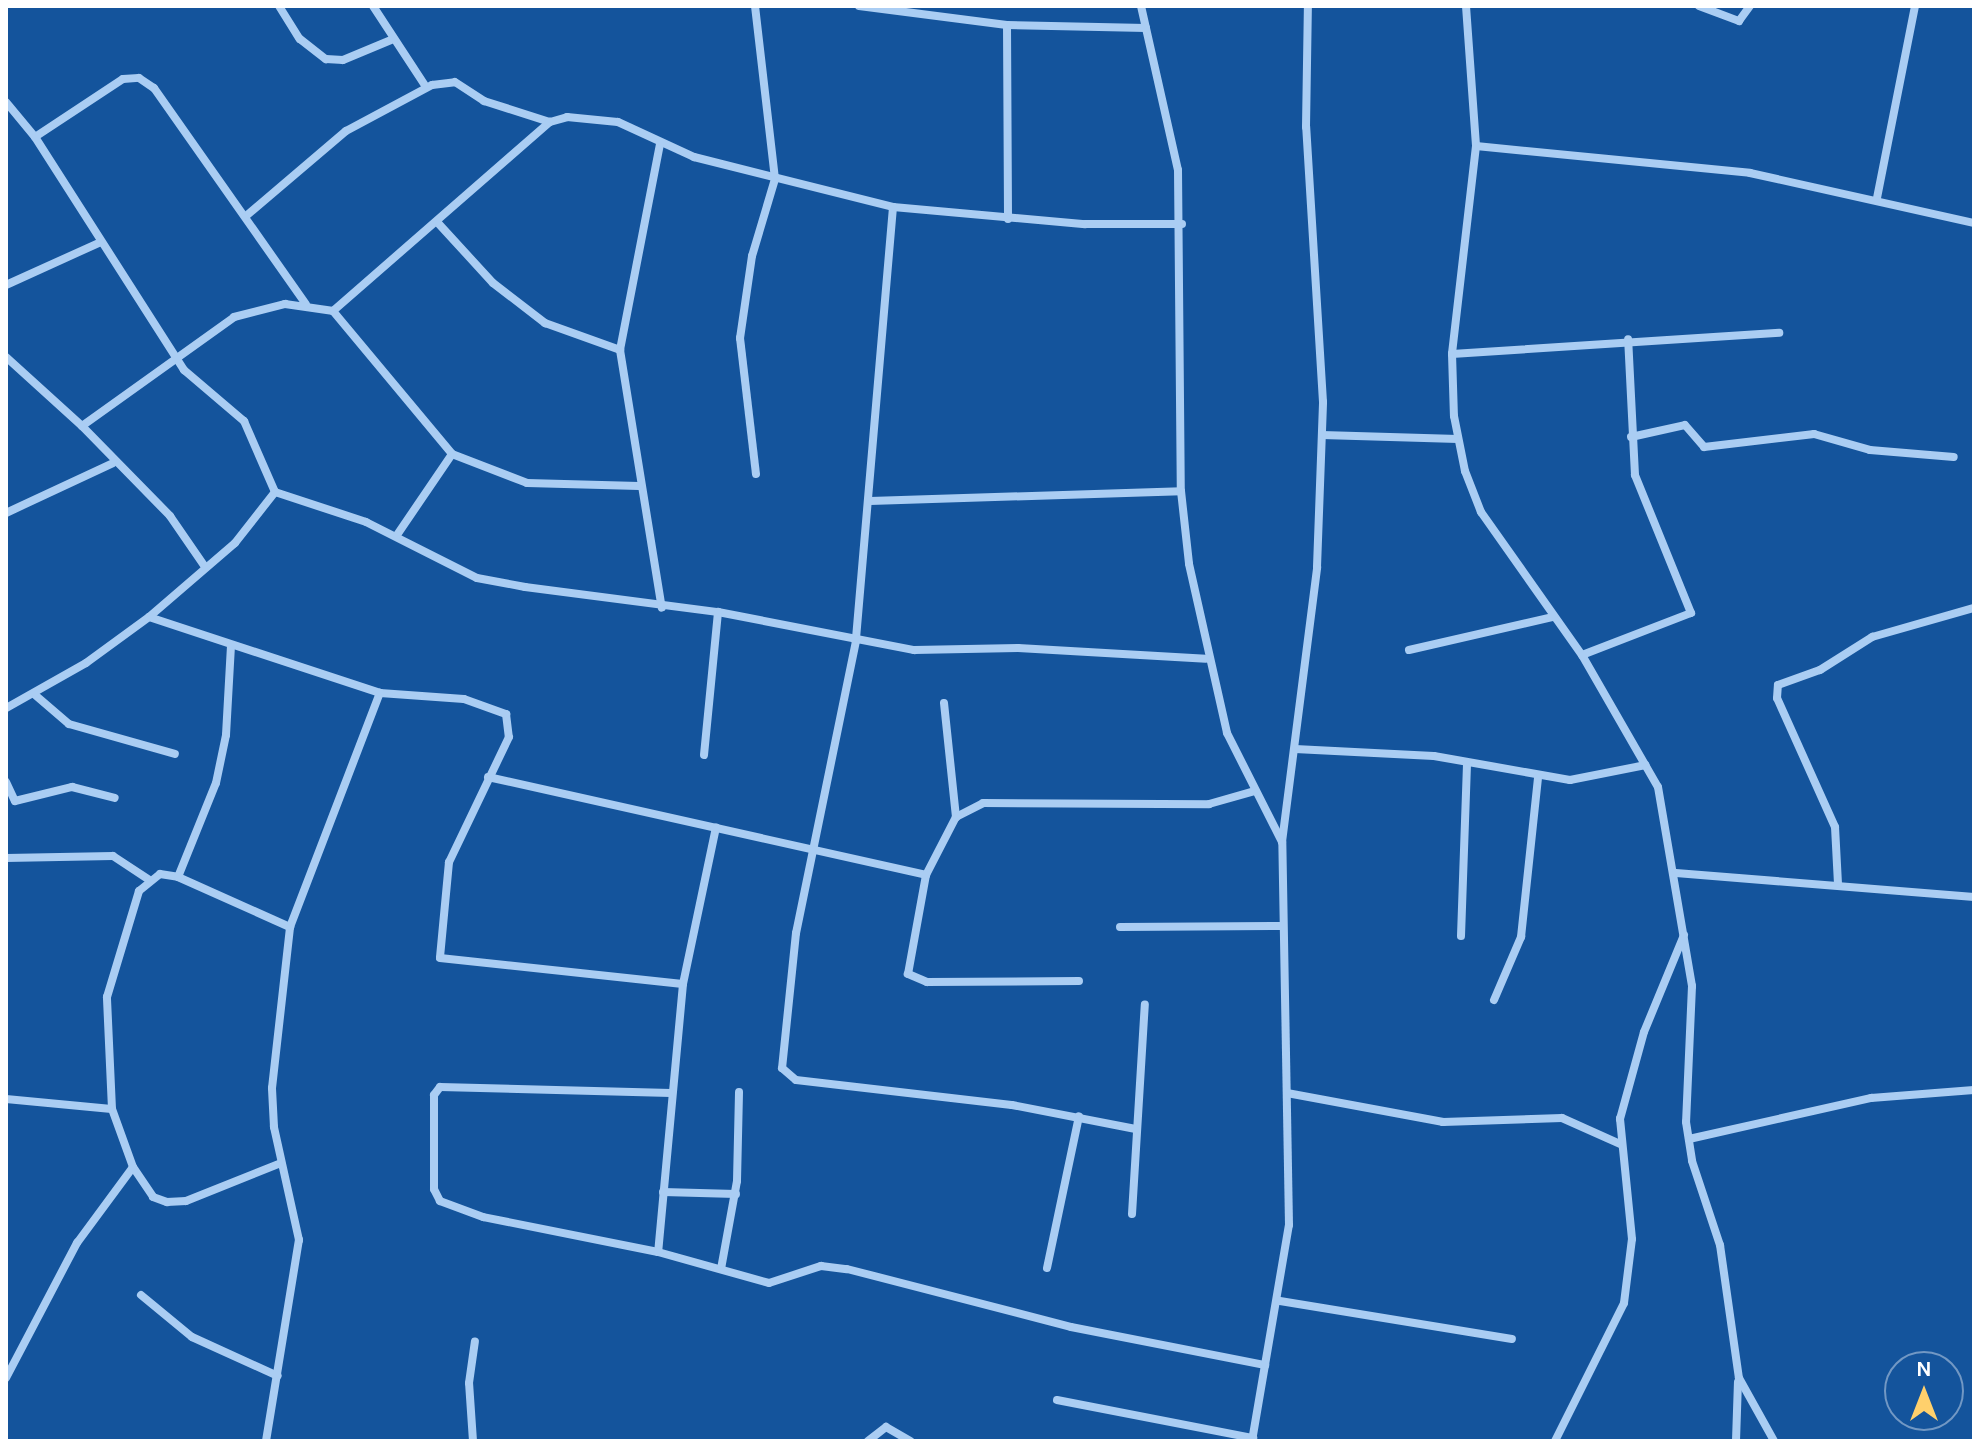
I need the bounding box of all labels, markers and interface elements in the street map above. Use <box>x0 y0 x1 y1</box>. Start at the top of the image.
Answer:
north arrow <box>1884 1351 1964 1431</box>
text: N <box>1916 1356 1932 1382</box>

